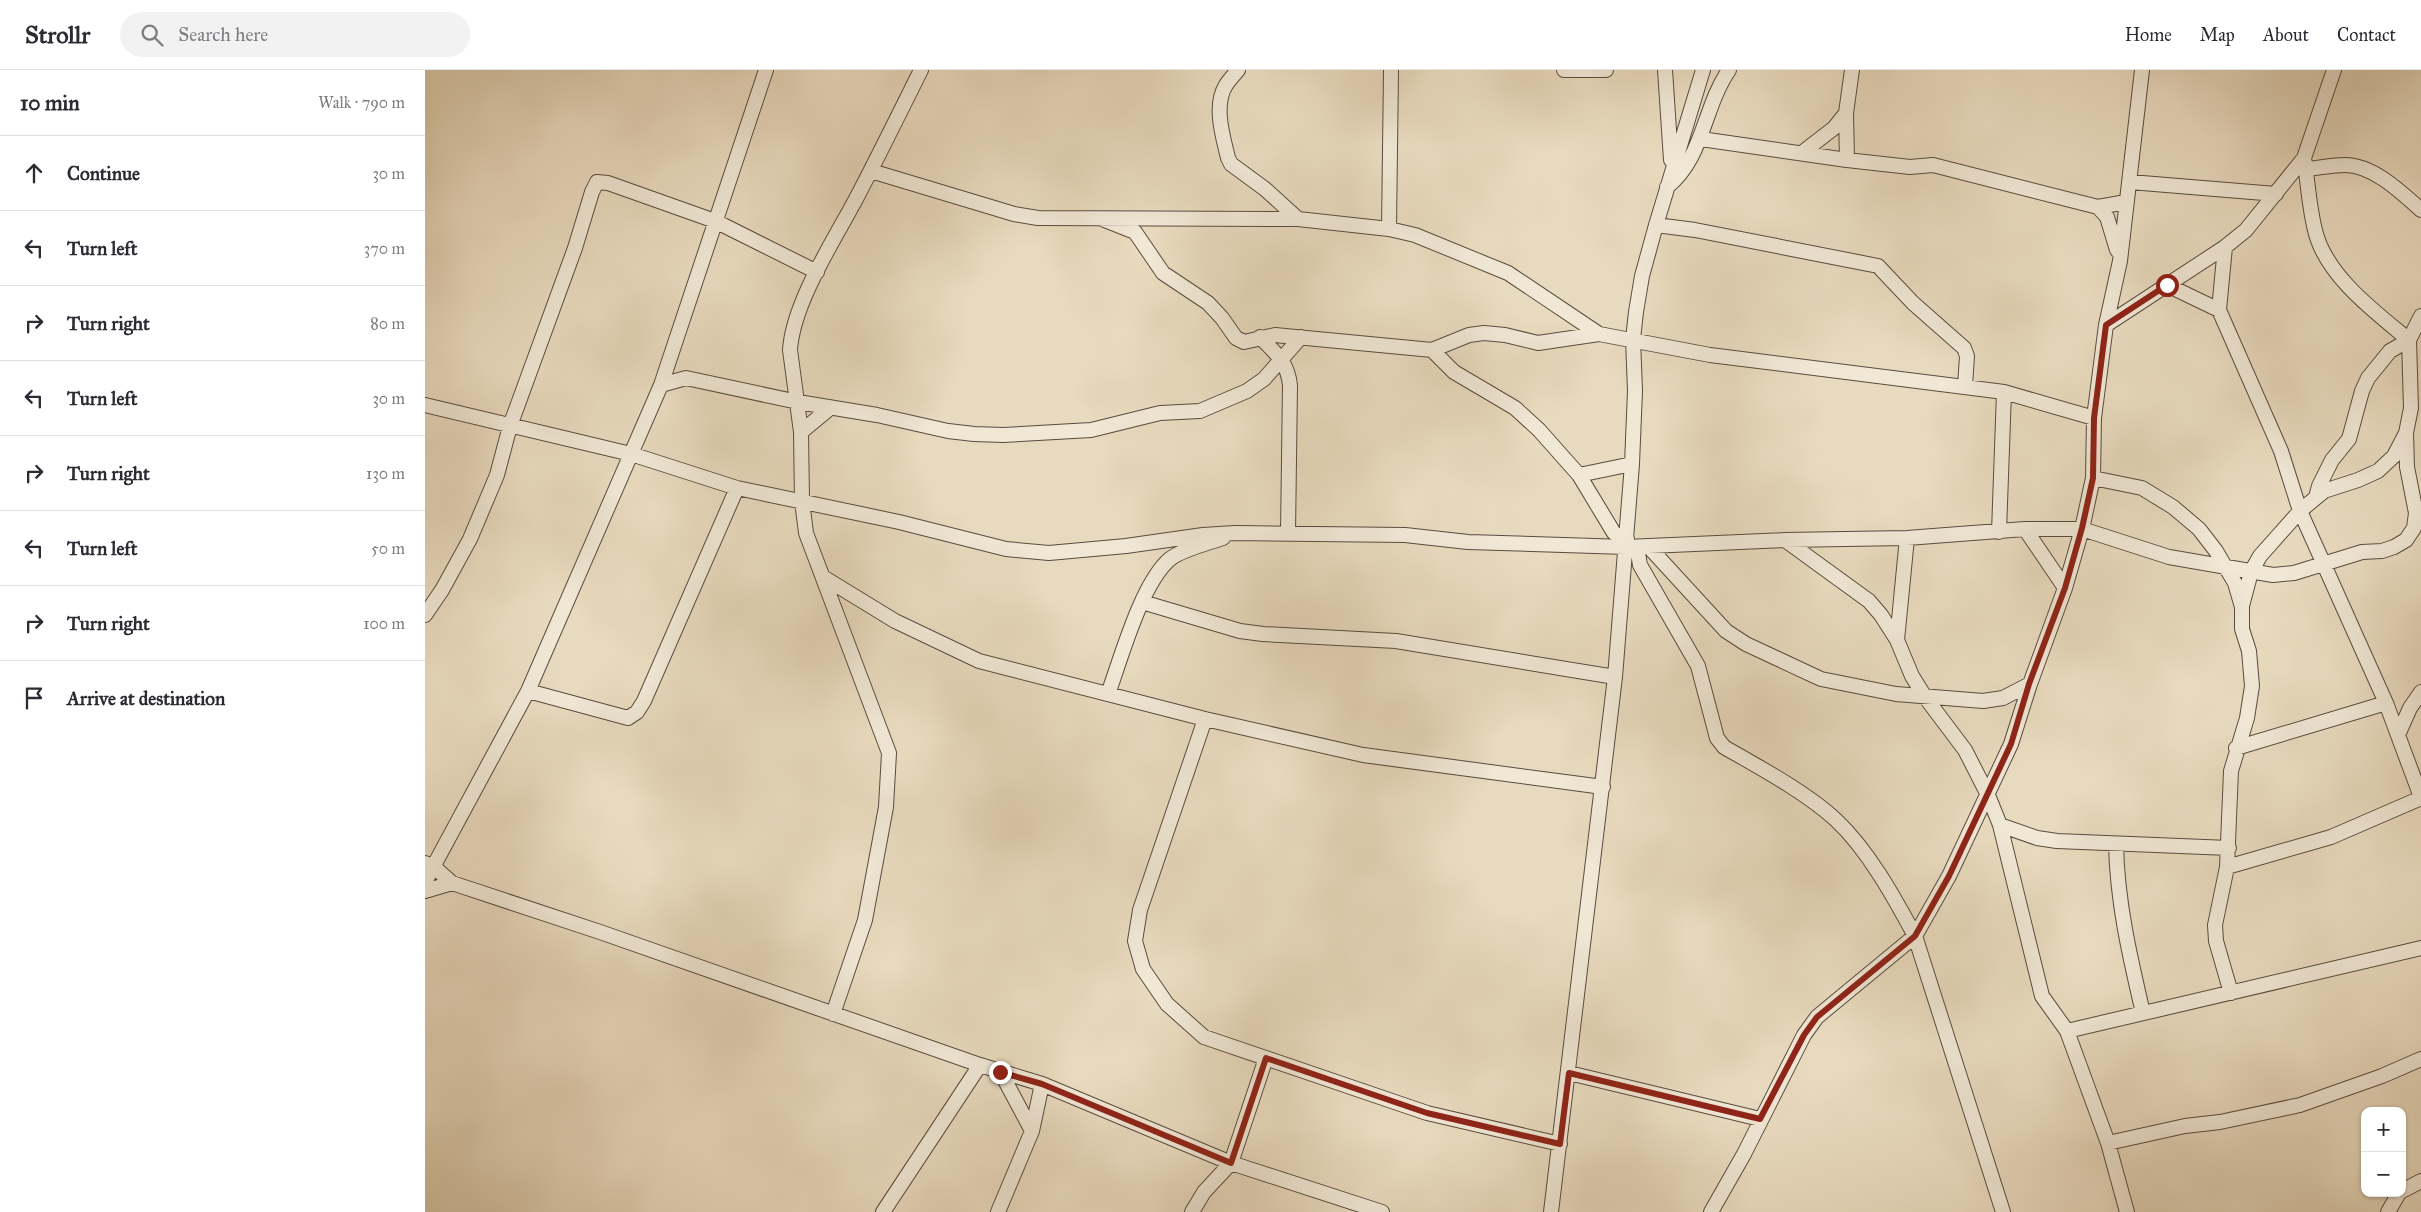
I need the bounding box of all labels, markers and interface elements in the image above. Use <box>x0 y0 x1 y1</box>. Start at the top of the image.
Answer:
search box <box>120 12 470 57</box>
text: Strollr <box>25 20 90 50</box>
icon: search <box>138 21 166 49</box>
text: Search here <box>178 23 268 46</box>
text: Home <box>2125 24 2172 46</box>
text: Map <box>2200 24 2235 46</box>
text: About <box>2263 24 2309 46</box>
text: Contact <box>2337 24 2396 46</box>
text: 10 min <box>20 90 80 116</box>
text: Walk · 790 m <box>318 93 405 112</box>
icon: ahead <box>20 159 48 187</box>
text: Continue <box>67 162 140 185</box>
text: 30 m <box>372 164 405 183</box>
icon: left <box>20 234 48 262</box>
text: Turn left <box>67 237 137 260</box>
text: 370 m <box>364 239 405 258</box>
route start <box>2156 274 2179 297</box>
icon: right <box>20 309 48 337</box>
text: Turn right <box>67 312 150 335</box>
text: 80 m <box>370 314 405 333</box>
icon: left <box>20 384 48 412</box>
text: Turn left <box>67 387 137 410</box>
text: 30 m <box>372 389 405 408</box>
icon: right <box>20 459 48 487</box>
text: Turn right <box>67 462 150 485</box>
text: 130 m <box>366 464 405 483</box>
icon: left <box>20 534 48 562</box>
text: Turn left <box>67 537 137 560</box>
text: 50 m <box>371 539 405 558</box>
icon: right <box>20 609 48 637</box>
text: Turn right <box>67 612 150 635</box>
text: 100 m <box>363 614 405 633</box>
icon: arrive <box>20 684 48 712</box>
text: Arrive at destination <box>67 687 225 710</box>
route end <box>989 1061 1012 1084</box>
map controls <box>2361 1107 2406 1197</box>
button: + <box>2361 1107 2406 1152</box>
button: − <box>2361 1152 2406 1197</box>

